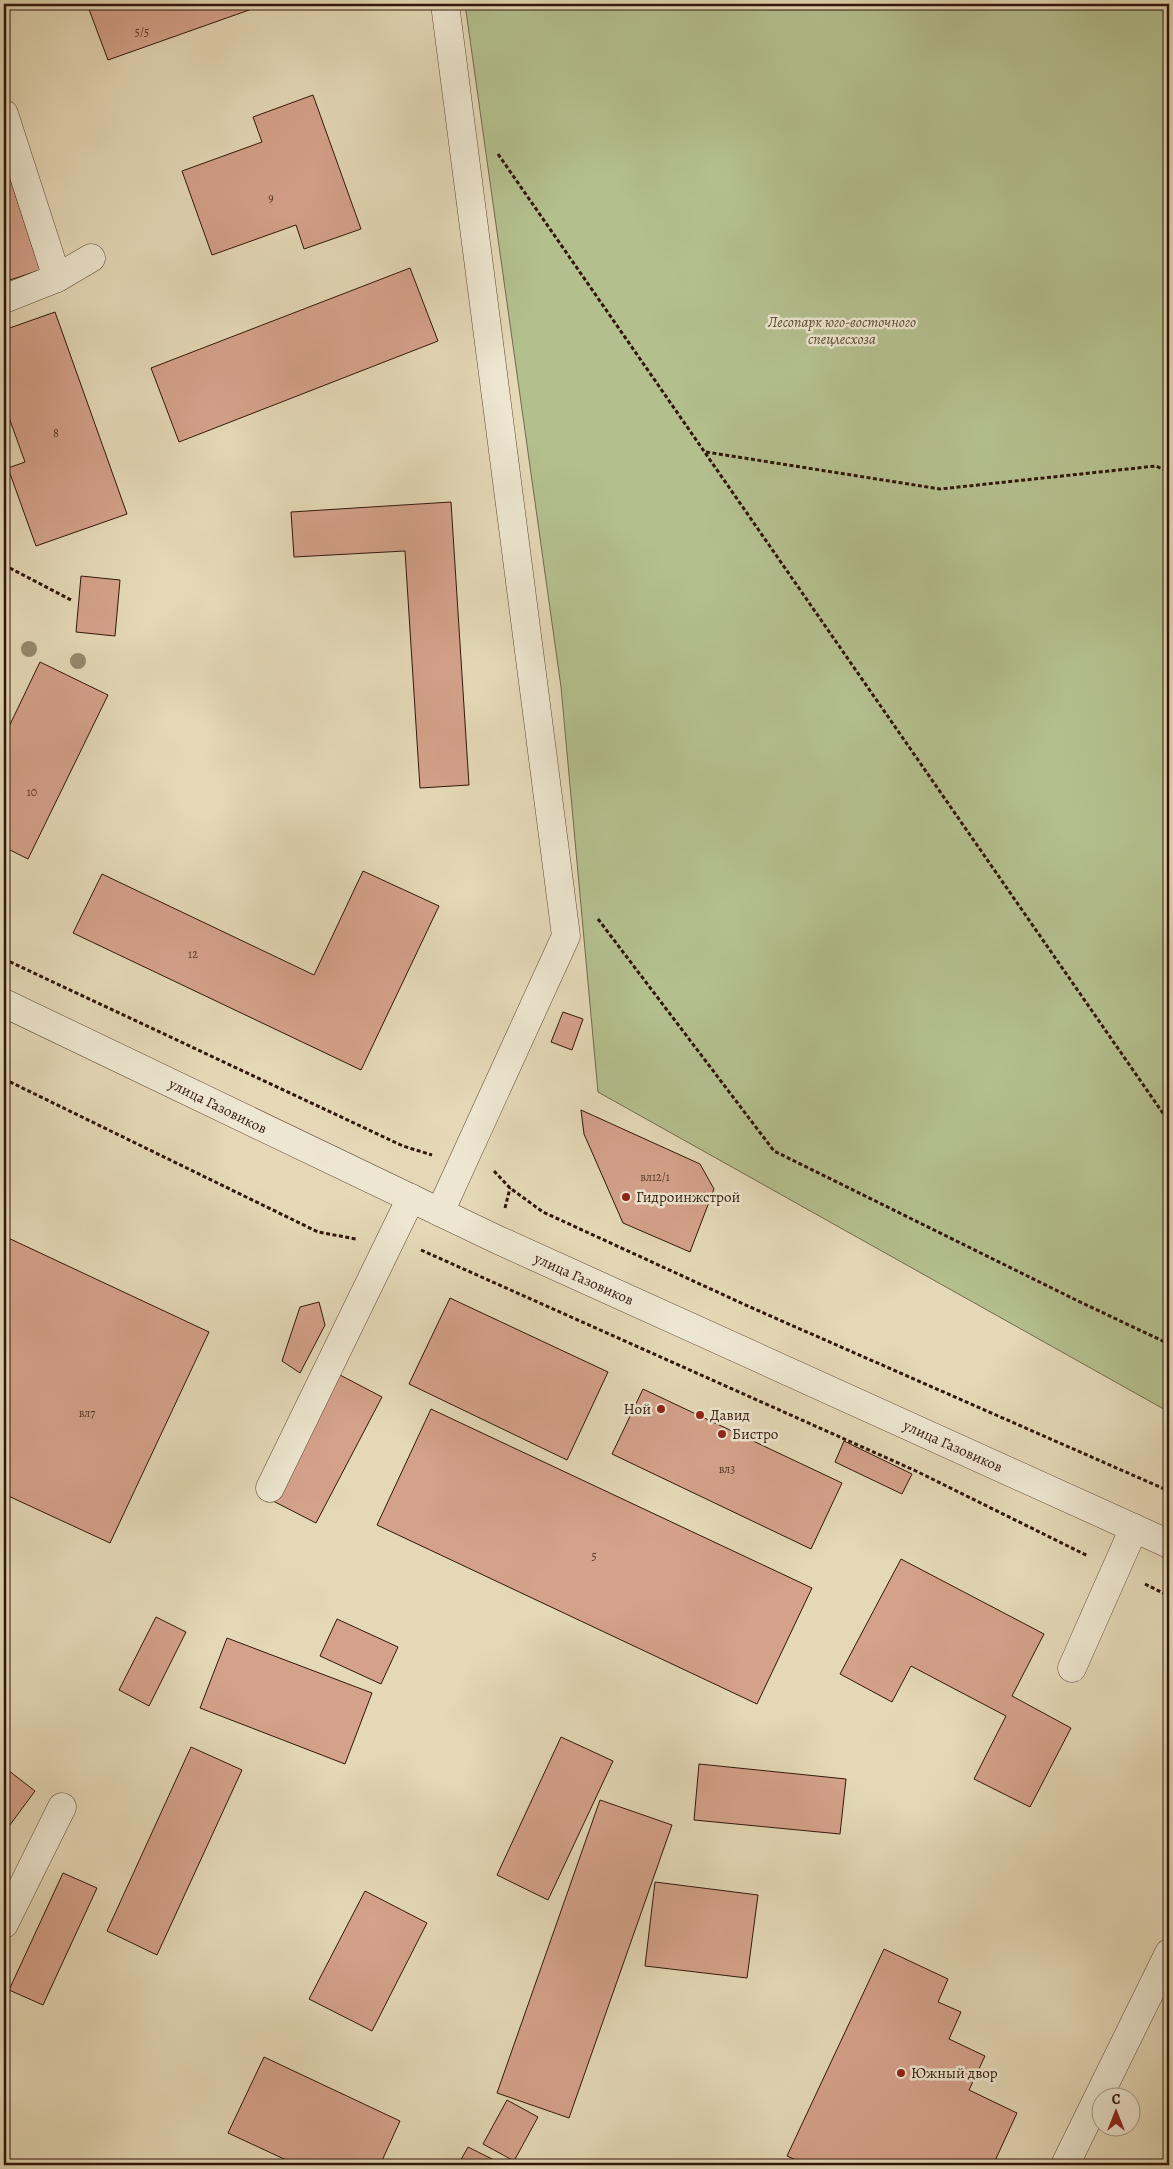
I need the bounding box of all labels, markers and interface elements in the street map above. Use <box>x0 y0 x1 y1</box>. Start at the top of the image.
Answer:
house number: 5/5 <box>135 24 149 40</box>
house number: 9 <box>268 190 274 206</box>
park label: Лесопарк юго-восточного спецлесхоза <box>767 312 916 349</box>
house number: 8 <box>53 425 59 441</box>
house number: 10 <box>27 784 37 800</box>
house number: 12 <box>188 946 198 962</box>
street label: улица Газовиков <box>165 1073 270 1138</box>
house number: вл12/1 <box>640 1169 670 1185</box>
place label: Гидроинжстрой <box>636 1187 741 1207</box>
marker: Гидроинжстрой <box>620 1191 632 1203</box>
street label: улица Газовиков <box>530 1248 637 1310</box>
place label: Ной <box>624 1399 651 1419</box>
marker: Ной <box>655 1403 667 1415</box>
house number: вл7 <box>79 1405 96 1421</box>
place label: Давид <box>710 1405 750 1425</box>
marker: Давид <box>694 1409 706 1421</box>
street label: улица Газовиков <box>899 1415 1006 1477</box>
place label: Бистро <box>732 1424 778 1444</box>
marker: Бистро <box>716 1428 728 1440</box>
house number: вл3 <box>719 1461 735 1477</box>
house number: 5 <box>591 1548 597 1564</box>
place label: Южный двор <box>911 2063 998 2083</box>
marker: Южный двор <box>895 2067 907 2079</box>
north arrow <box>1090 2086 1140 2136</box>
text: С <box>1112 2090 1121 2109</box>

